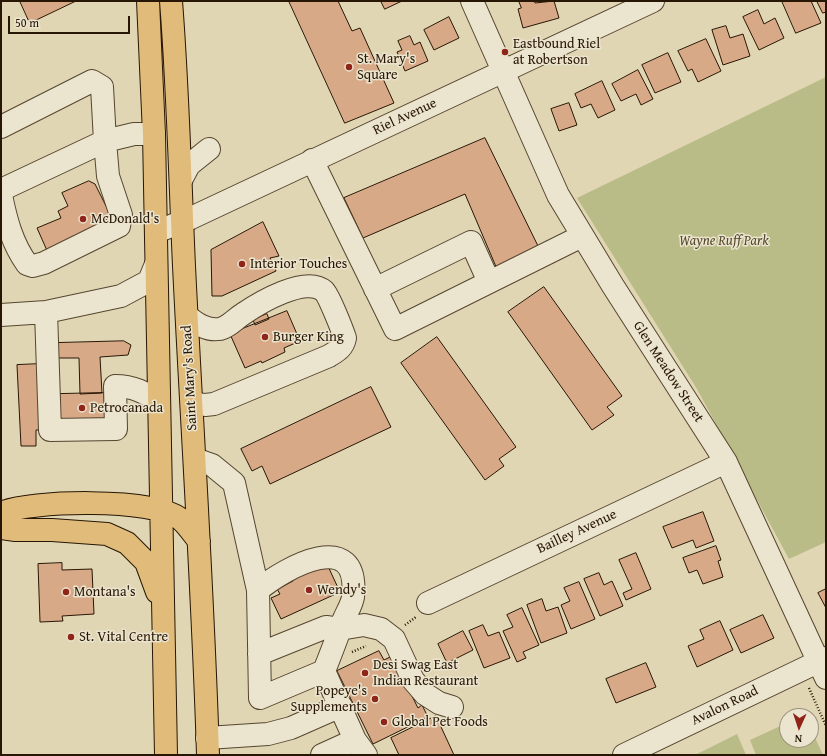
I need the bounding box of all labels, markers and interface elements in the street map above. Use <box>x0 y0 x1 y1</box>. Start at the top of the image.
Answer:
scale bar <box>10 8 132 34</box>
text: 50 m <box>15 14 39 31</box>
place label: Eastbound Riel at Robertson <box>513 36 600 68</box>
marker: Eastbound Riel at Robertson <box>500 47 510 57</box>
place label: St. Mary's Square <box>357 51 415 84</box>
marker: St. Mary's Square <box>344 62 354 72</box>
street label: Riel Avenue <box>370 95 440 139</box>
place label: McDonald's <box>91 211 159 227</box>
marker: McDonald's <box>78 214 88 224</box>
park label: Wayne Ruff Park <box>679 233 769 249</box>
place label: Interior Touches <box>250 256 347 272</box>
marker: Interior Touches <box>237 259 247 269</box>
street label: Glen Meadow Street <box>629 318 707 426</box>
street label: Saint Mary's Road <box>179 325 201 431</box>
place label: Burger King <box>273 329 344 345</box>
marker: Burger King <box>260 332 270 342</box>
place label: Petrocanada <box>90 400 163 416</box>
marker: Petrocanada <box>77 403 87 413</box>
street label: Bailley Avenue <box>534 506 620 558</box>
place label: Wendy's <box>317 582 366 598</box>
place label: Montana's <box>74 584 136 600</box>
marker: Wendy's <box>304 585 314 595</box>
marker: Montana's <box>61 587 71 597</box>
place label: St. Vital Centre <box>79 629 168 645</box>
marker: St. Vital Centre <box>66 632 76 642</box>
place label: Desi Swag East Indian Restaurant <box>373 657 479 690</box>
marker: Desi Swag East Indian Restaurant <box>360 668 370 678</box>
place label: Popeye's Supplements <box>291 683 367 716</box>
street label: Avalon Road <box>689 683 761 729</box>
marker: Popeye's Supplements <box>370 694 380 704</box>
north arrow <box>779 708 819 748</box>
place label: Global Pet Foods <box>392 714 488 730</box>
marker: Global Pet Foods <box>379 717 389 727</box>
text: N <box>794 731 803 747</box>

